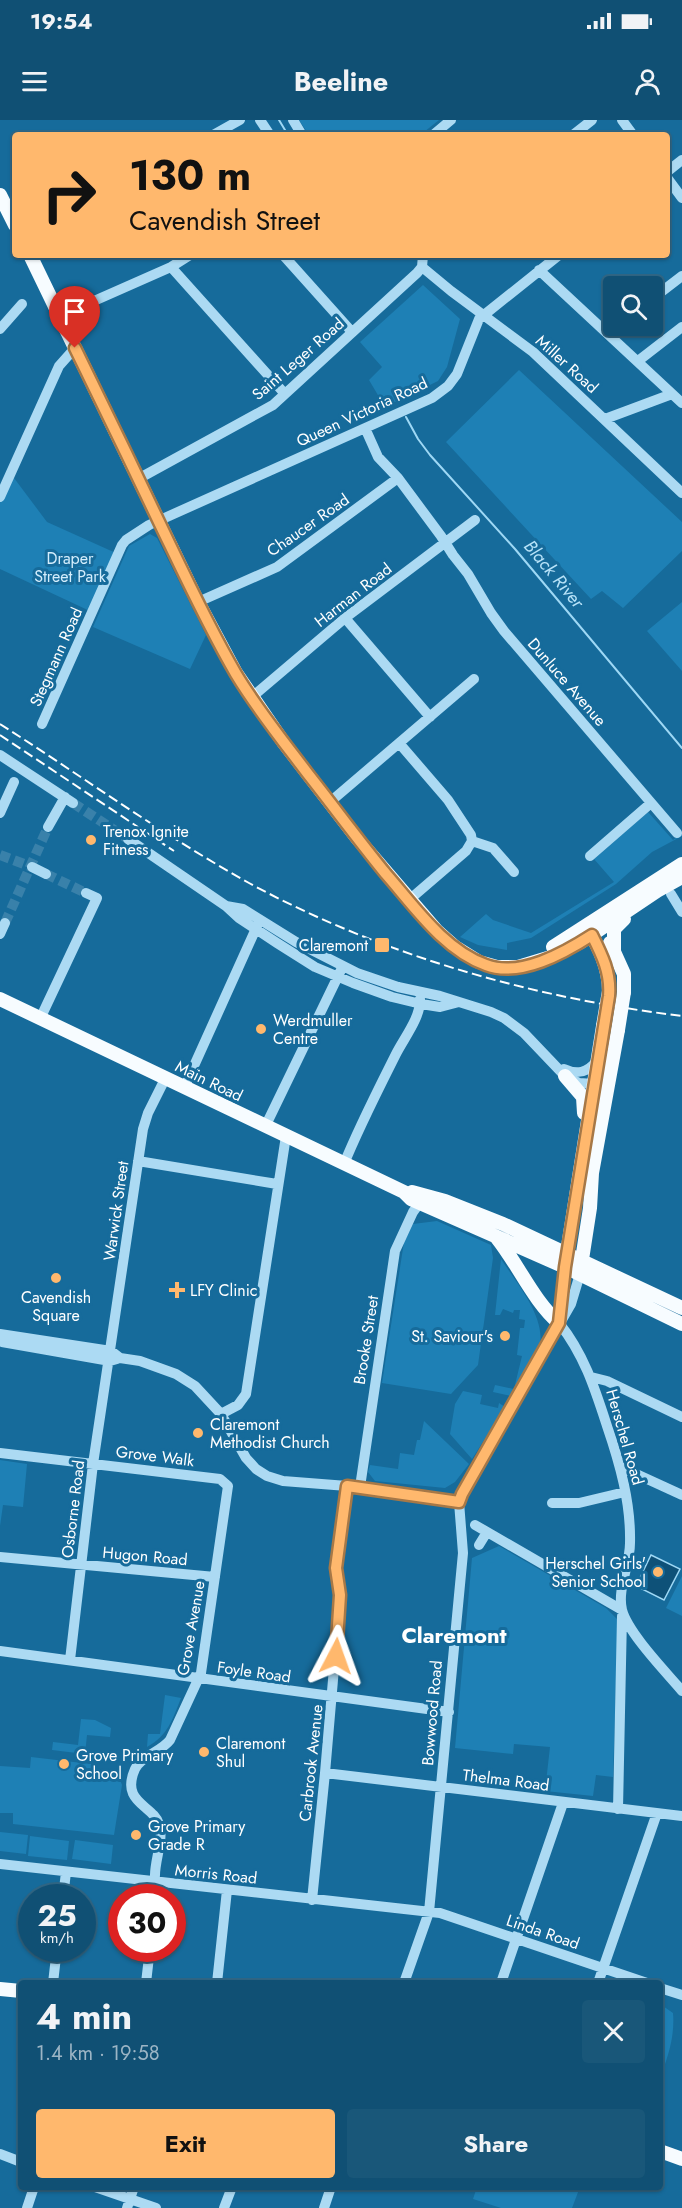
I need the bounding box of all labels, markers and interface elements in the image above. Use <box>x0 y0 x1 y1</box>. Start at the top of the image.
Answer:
text: 19:54 <box>30 5 93 37</box>
text: Beeline <box>294 62 388 101</box>
icon: menu <box>18 65 51 98</box>
icon: person <box>631 65 664 98</box>
text: 130 m <box>129 145 251 206</box>
icon: right <box>30 156 108 234</box>
text: Cavendish Street <box>129 201 320 240</box>
map controls <box>603 276 663 336</box>
button: search <box>603 276 663 336</box>
pin <box>49 286 100 348</box>
icon: arrive <box>58 295 91 328</box>
street label: Saint Leger Road <box>247 313 349 405</box>
street label: Miller Road <box>530 330 604 398</box>
street label: Queen Victoria Road <box>293 372 431 452</box>
street label: Chaucer Road <box>262 488 354 562</box>
water label: Black River <box>518 534 591 614</box>
park label: Draper Street Park <box>34 547 107 588</box>
street label: Harman Road <box>309 557 397 633</box>
street label: Stegmann Road <box>24 604 88 710</box>
street label: Dunluce Avenue <box>522 633 612 731</box>
place label: Trenox Ignite Fitness <box>103 820 189 861</box>
marker: Trenox Ignite Fitness <box>84 833 98 847</box>
place label: Claremont <box>299 934 368 957</box>
marker: Claremont <box>373 936 391 954</box>
place label: Werdmuller Centre <box>273 1009 353 1050</box>
marker: Werdmuller Centre <box>254 1022 268 1036</box>
street label: Main Road <box>171 1055 247 1107</box>
street label: Warwick Street <box>98 1159 134 1262</box>
marker: Cavendish Square <box>49 1271 63 1285</box>
place label: LFY Clinic <box>190 1279 258 1302</box>
marker: LFY Clinic <box>168 1281 186 1299</box>
place label: Cavendish Square <box>21 1286 91 1327</box>
street label: Brooke Street <box>348 1294 384 1386</box>
place label: St. Saviour's <box>411 1325 493 1348</box>
marker: St. Saviour's <box>498 1329 512 1343</box>
street label: Herschel Road <box>600 1386 650 1488</box>
place label: Claremont Methodist Church <box>210 1413 330 1454</box>
marker: Claremont Methodist Church <box>191 1426 205 1440</box>
street label: Grove Walk <box>115 1440 196 1472</box>
street label: Osborne Road <box>56 1459 90 1559</box>
street label: Hugon Road <box>101 1541 189 1571</box>
place label: Herschel Girls' Senior School <box>545 1552 646 1593</box>
marker: Herschel Girls' Senior School <box>651 1565 665 1579</box>
street label: Grove Avenue <box>171 1579 211 1677</box>
district label: Claremont <box>401 1619 507 1651</box>
position arrow <box>304 1624 368 1688</box>
street label: Foyle Road <box>216 1655 292 1689</box>
street label: Bowwood Road <box>416 1660 448 1766</box>
street label: Carbrook Avenue <box>293 1703 329 1823</box>
place label: Claremont Shul <box>216 1732 285 1773</box>
place label: Grove Primary School <box>76 1744 174 1785</box>
marker: Claremont Shul <box>197 1745 211 1759</box>
marker: Grove Primary School <box>57 1757 71 1771</box>
street label: Thelma Road <box>461 1763 551 1797</box>
place label: Grove Primary Grade R <box>148 1815 246 1856</box>
marker: Grove Primary Grade R <box>129 1828 143 1842</box>
street label: Morris Road <box>174 1858 258 1890</box>
speed limit sign: 30 <box>108 1884 186 1962</box>
text: 25 <box>37 1894 77 1937</box>
street label: Linda Road <box>503 1909 583 1955</box>
text: km/h <box>40 1927 74 1949</box>
text: 4 min <box>36 1990 132 2042</box>
button: close <box>582 2000 645 2063</box>
text: 1.4 km · 19:58 <box>36 2039 160 2068</box>
button: Exit <box>36 2109 335 2178</box>
button: Share <box>347 2109 645 2178</box>

